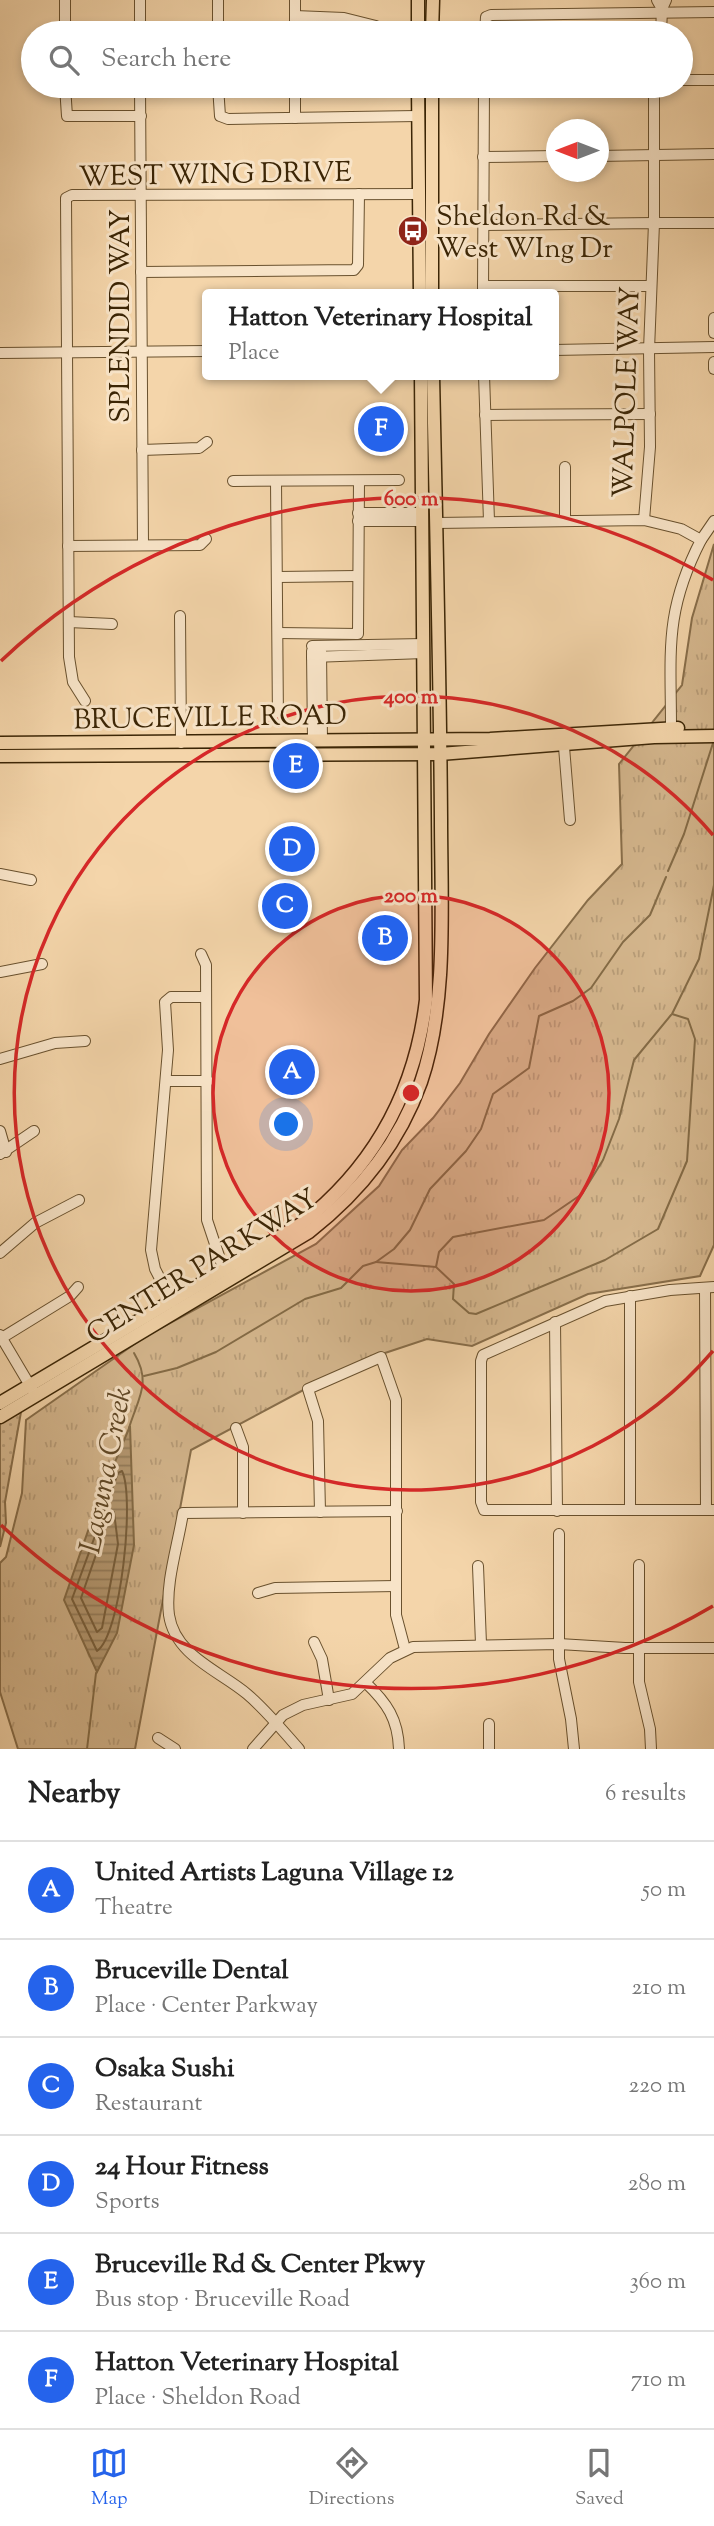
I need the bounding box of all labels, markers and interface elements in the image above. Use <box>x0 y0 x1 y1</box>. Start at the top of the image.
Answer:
search box <box>21 21 693 98</box>
icon: search <box>45 41 83 79</box>
text: Search here <box>101 41 231 78</box>
north arrow <box>546 119 609 182</box>
street label: WEST WING DRIVE <box>78 154 352 198</box>
place label: Sheldon Rd & West WIng Dr <box>436 198 613 270</box>
street label: SPLENDID WAY <box>102 209 142 423</box>
bus stop icon: Sheldon Rd & West WIng Dr <box>396 214 430 248</box>
street label: WALPOLE WAY <box>604 285 652 499</box>
popup <box>202 289 559 380</box>
text: Hatton Veterinary Hospital <box>229 300 532 337</box>
text: Place <box>229 337 279 370</box>
pin: F <box>358 403 404 455</box>
text: 600 m <box>384 485 439 515</box>
text: 400 m <box>383 683 439 713</box>
street label: BRUCEVILLE ROAD <box>73 697 347 741</box>
pin: E <box>273 740 319 792</box>
pin: D <box>269 823 315 875</box>
pin: C <box>262 880 308 932</box>
text: 200 m <box>384 882 439 912</box>
pin: B <box>362 912 408 964</box>
pin: A <box>269 1046 315 1098</box>
centre of rings <box>399 1081 423 1105</box>
your location <box>269 1107 303 1141</box>
street label: CENTER PARKWAY <box>79 1180 326 1355</box>
water label: Laguna Creek <box>70 1384 145 1557</box>
text: Nearby <box>28 1773 120 1816</box>
text: 6 results <box>605 1778 686 1811</box>
text: United Artists Laguna Village 12 <box>95 1855 454 1892</box>
text: A <box>42 1874 60 1907</box>
text: 50 m <box>642 1874 686 1907</box>
text: Theatre <box>95 1892 173 1925</box>
text: Bruceville Dental <box>95 1953 288 1990</box>
text: B <box>44 1972 58 2005</box>
text: 210 m <box>632 1972 686 2005</box>
text: Place · Center Parkway <box>95 1990 318 2023</box>
text: Osaka Sushi <box>95 2051 234 2088</box>
text: C <box>42 2070 60 2103</box>
text: 220 m <box>628 2070 686 2103</box>
text: Restaurant <box>95 2088 202 2121</box>
text: 24 Hour Fitness <box>95 2149 269 2186</box>
text: D <box>42 2168 60 2201</box>
text: 280 m <box>628 2168 686 2201</box>
text: Sports <box>95 2186 160 2219</box>
text: Bruceville Rd & Center Pkwy <box>95 2247 425 2284</box>
text: E <box>44 2266 58 2299</box>
text: 360 m <box>629 2266 686 2299</box>
text: Bus stop · Bruceville Road <box>95 2284 350 2317</box>
text: Hatton Veterinary Hospital <box>95 2345 399 2382</box>
text: F <box>45 2364 57 2397</box>
text: 710 m <box>631 2364 686 2397</box>
text: Place · Sheldon Road <box>95 2382 301 2415</box>
tab: Map <box>90 2444 128 2513</box>
tab: Directions <box>309 2444 394 2513</box>
tab: Saved <box>575 2444 624 2513</box>

